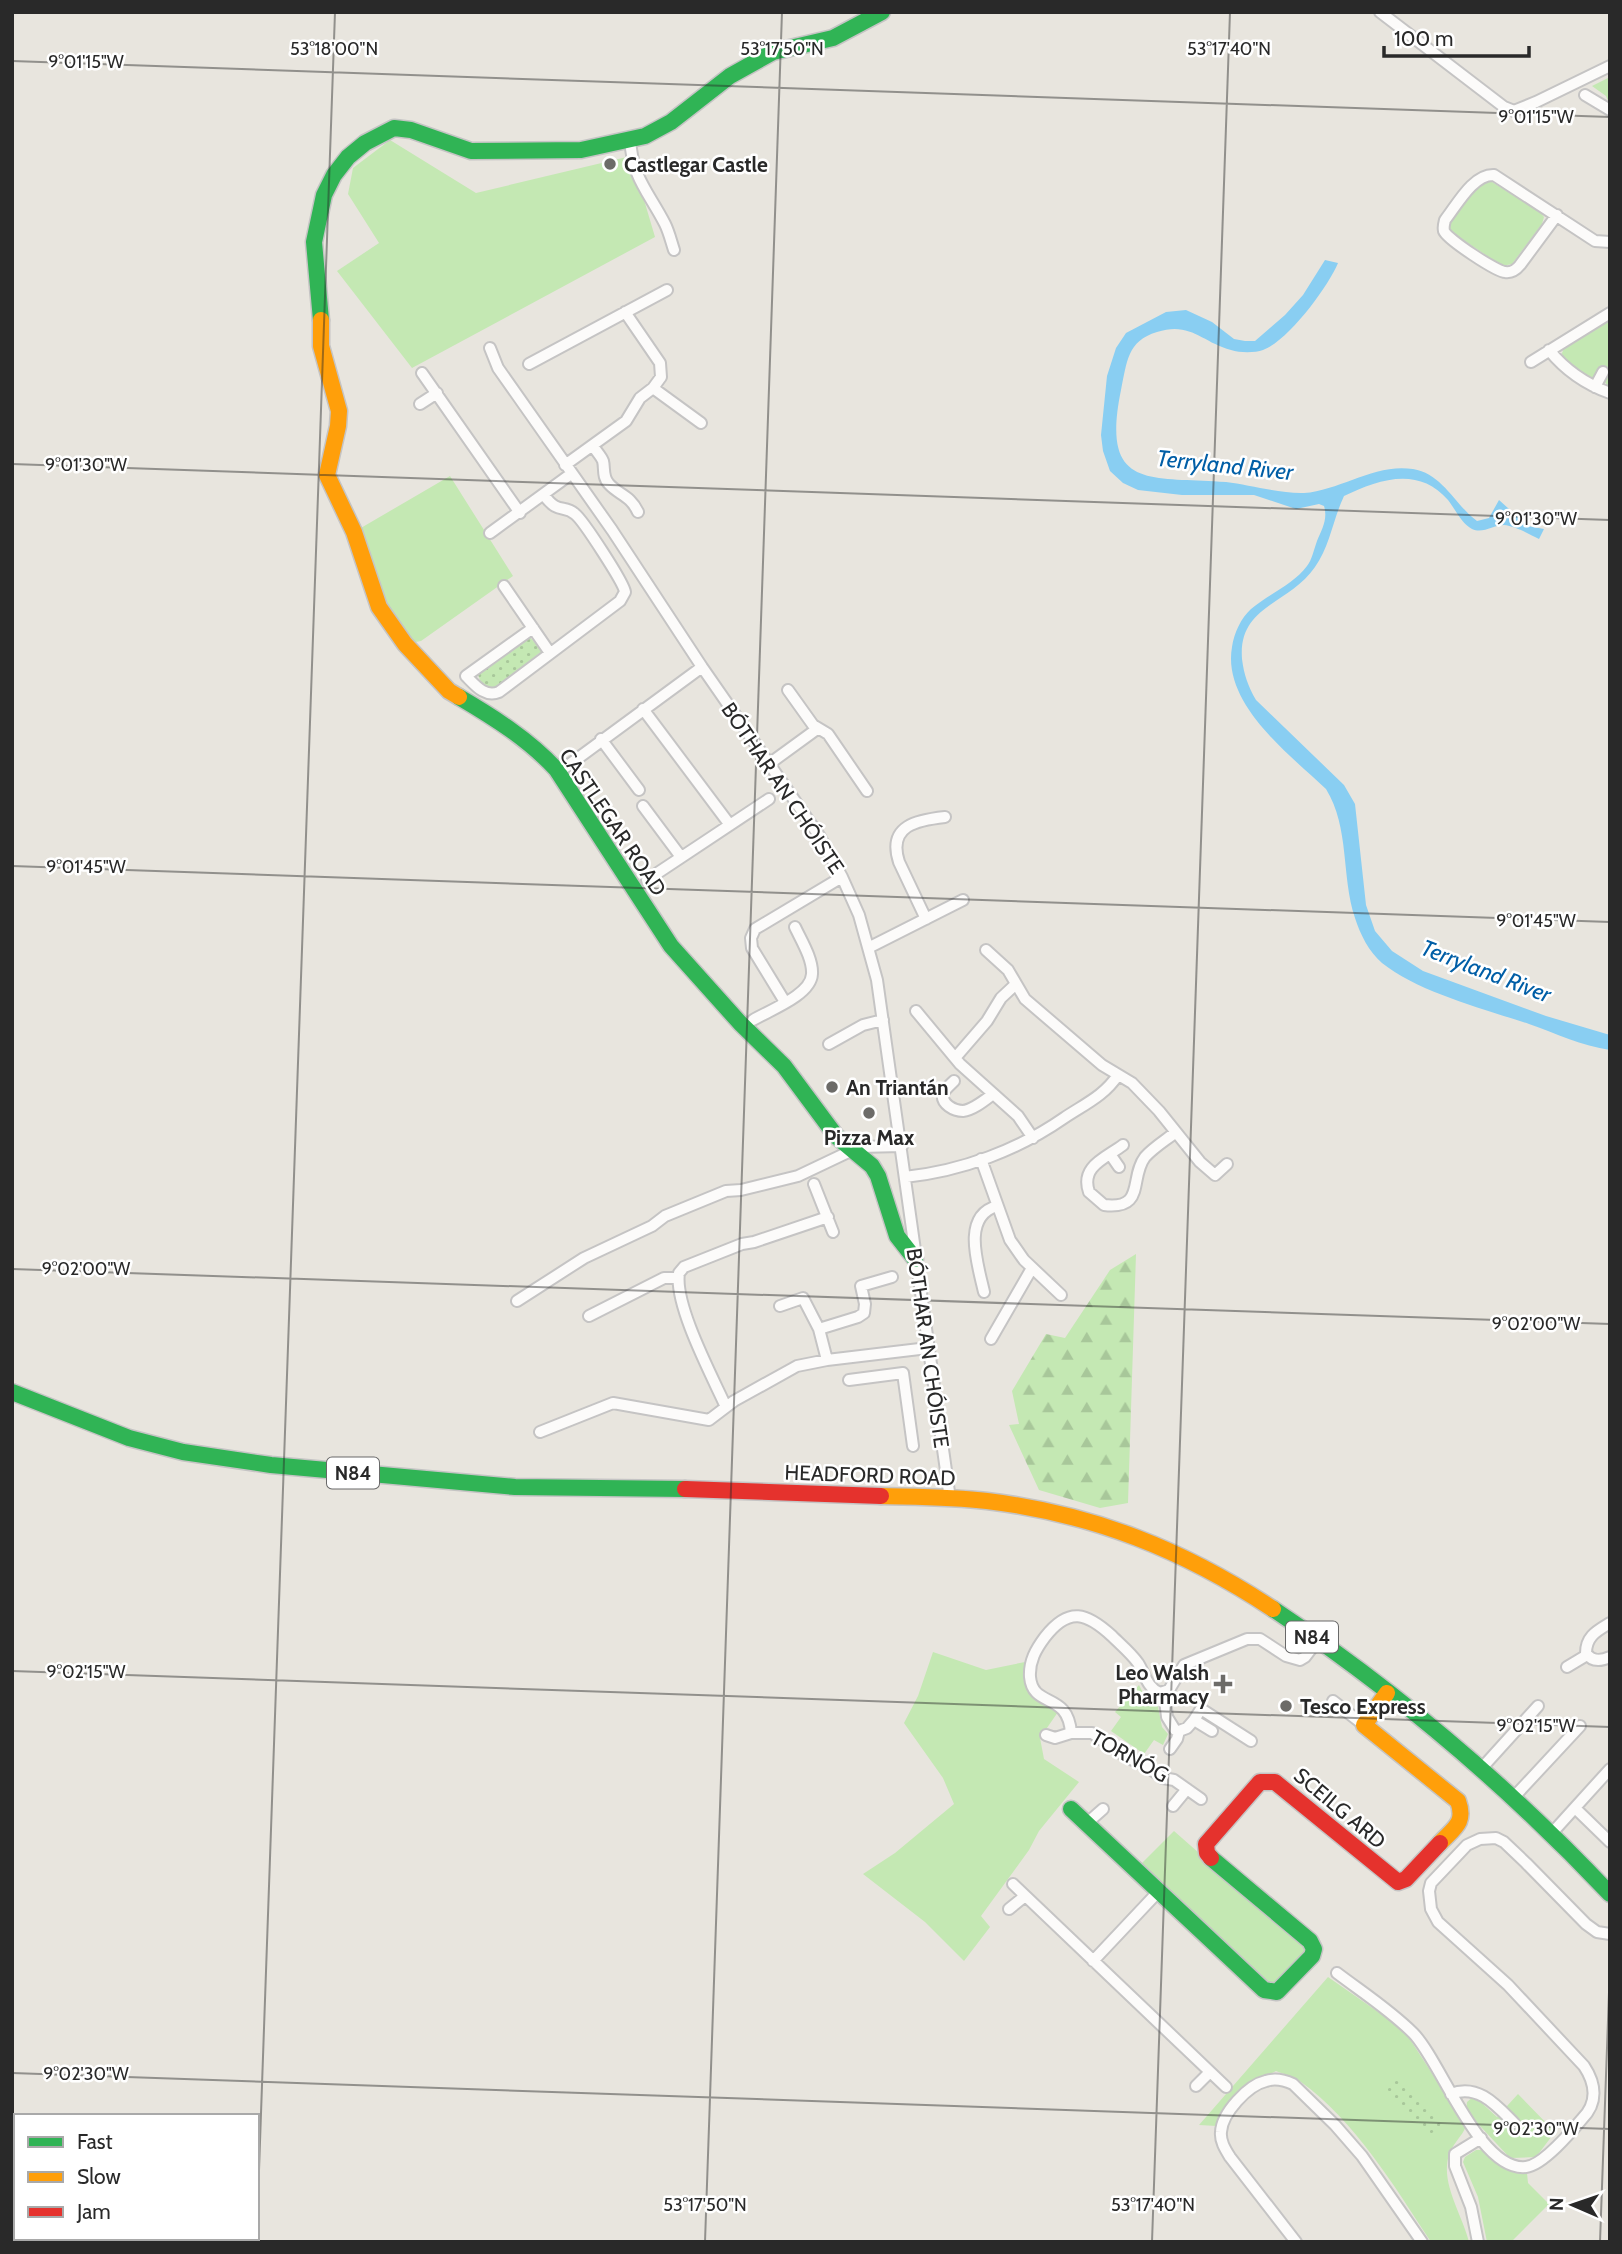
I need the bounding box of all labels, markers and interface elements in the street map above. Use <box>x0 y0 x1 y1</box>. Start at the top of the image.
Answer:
scale bar <box>1384 14 1529 58</box>
text: 100 m <box>1394 26 1453 51</box>
text: 53°18'00"N <box>290 38 378 60</box>
text: 53°17'50"N <box>740 38 824 60</box>
text: 53°17'40"N <box>1187 38 1271 60</box>
text: 9°01'15"W <box>48 51 124 73</box>
text: 9°01'15"W <box>1498 106 1574 128</box>
place label: Castlegar Castle <box>624 152 768 177</box>
marker: Castlegar Castle <box>602 156 618 172</box>
water label: Terryland River <box>1155 444 1296 486</box>
text: 9°01'30"W <box>45 454 127 476</box>
text: 9°01'30"W <box>1495 508 1577 530</box>
street label: BÓTHAR AN CHÓISTE <box>716 698 850 878</box>
street label: CASTLEGAR ROAD <box>554 744 672 900</box>
text: 9°01'45"W <box>46 856 126 878</box>
text: 9°01'45"W <box>1496 910 1576 932</box>
water label: Terryland River <box>1417 933 1556 1009</box>
place label: An Triantán <box>846 1075 949 1100</box>
marker: An Triantán <box>824 1079 840 1095</box>
marker: Pizza Max <box>861 1105 877 1121</box>
place label: Pizza Max <box>824 1125 915 1150</box>
street label: BÓTHAR AN CHÓISTE <box>902 1247 954 1449</box>
text: 9°02'00"W <box>42 1258 130 1280</box>
text: 9°02'00"W <box>1492 1313 1580 1335</box>
road number: N84 <box>327 1457 379 1488</box>
street label: HEADFORD ROAD <box>784 1460 956 1490</box>
road number: N84 <box>1286 1622 1338 1652</box>
place label: Leo Walsh Pharmacy <box>1115 1660 1210 1709</box>
text: 9°02'15"W <box>47 1661 126 1683</box>
marker: Leo Walsh Pharmacy <box>1215 1676 1231 1692</box>
place label: Tesco Express <box>1300 1694 1426 1719</box>
marker: Tesco Express <box>1278 1698 1294 1714</box>
text: 9°02'15"W <box>1497 1715 1576 1737</box>
street label: TORNÓG <box>1087 1725 1173 1787</box>
street label: SCEILG ARD <box>1289 1762 1391 1854</box>
text: 9°02'30"W <box>43 2063 129 2085</box>
legend <box>14 2114 259 2240</box>
text: 9°02'30"W <box>1493 2118 1579 2140</box>
text: Fast <box>77 2129 113 2154</box>
text: Slow <box>77 2164 121 2189</box>
north arrow <box>1538 2170 1608 2240</box>
text: 53°17'50"N <box>663 2194 747 2216</box>
text: 53°17'40"N <box>1111 2194 1195 2216</box>
text: N <box>1545 2197 1568 2212</box>
text: Jam <box>76 2199 111 2224</box>

